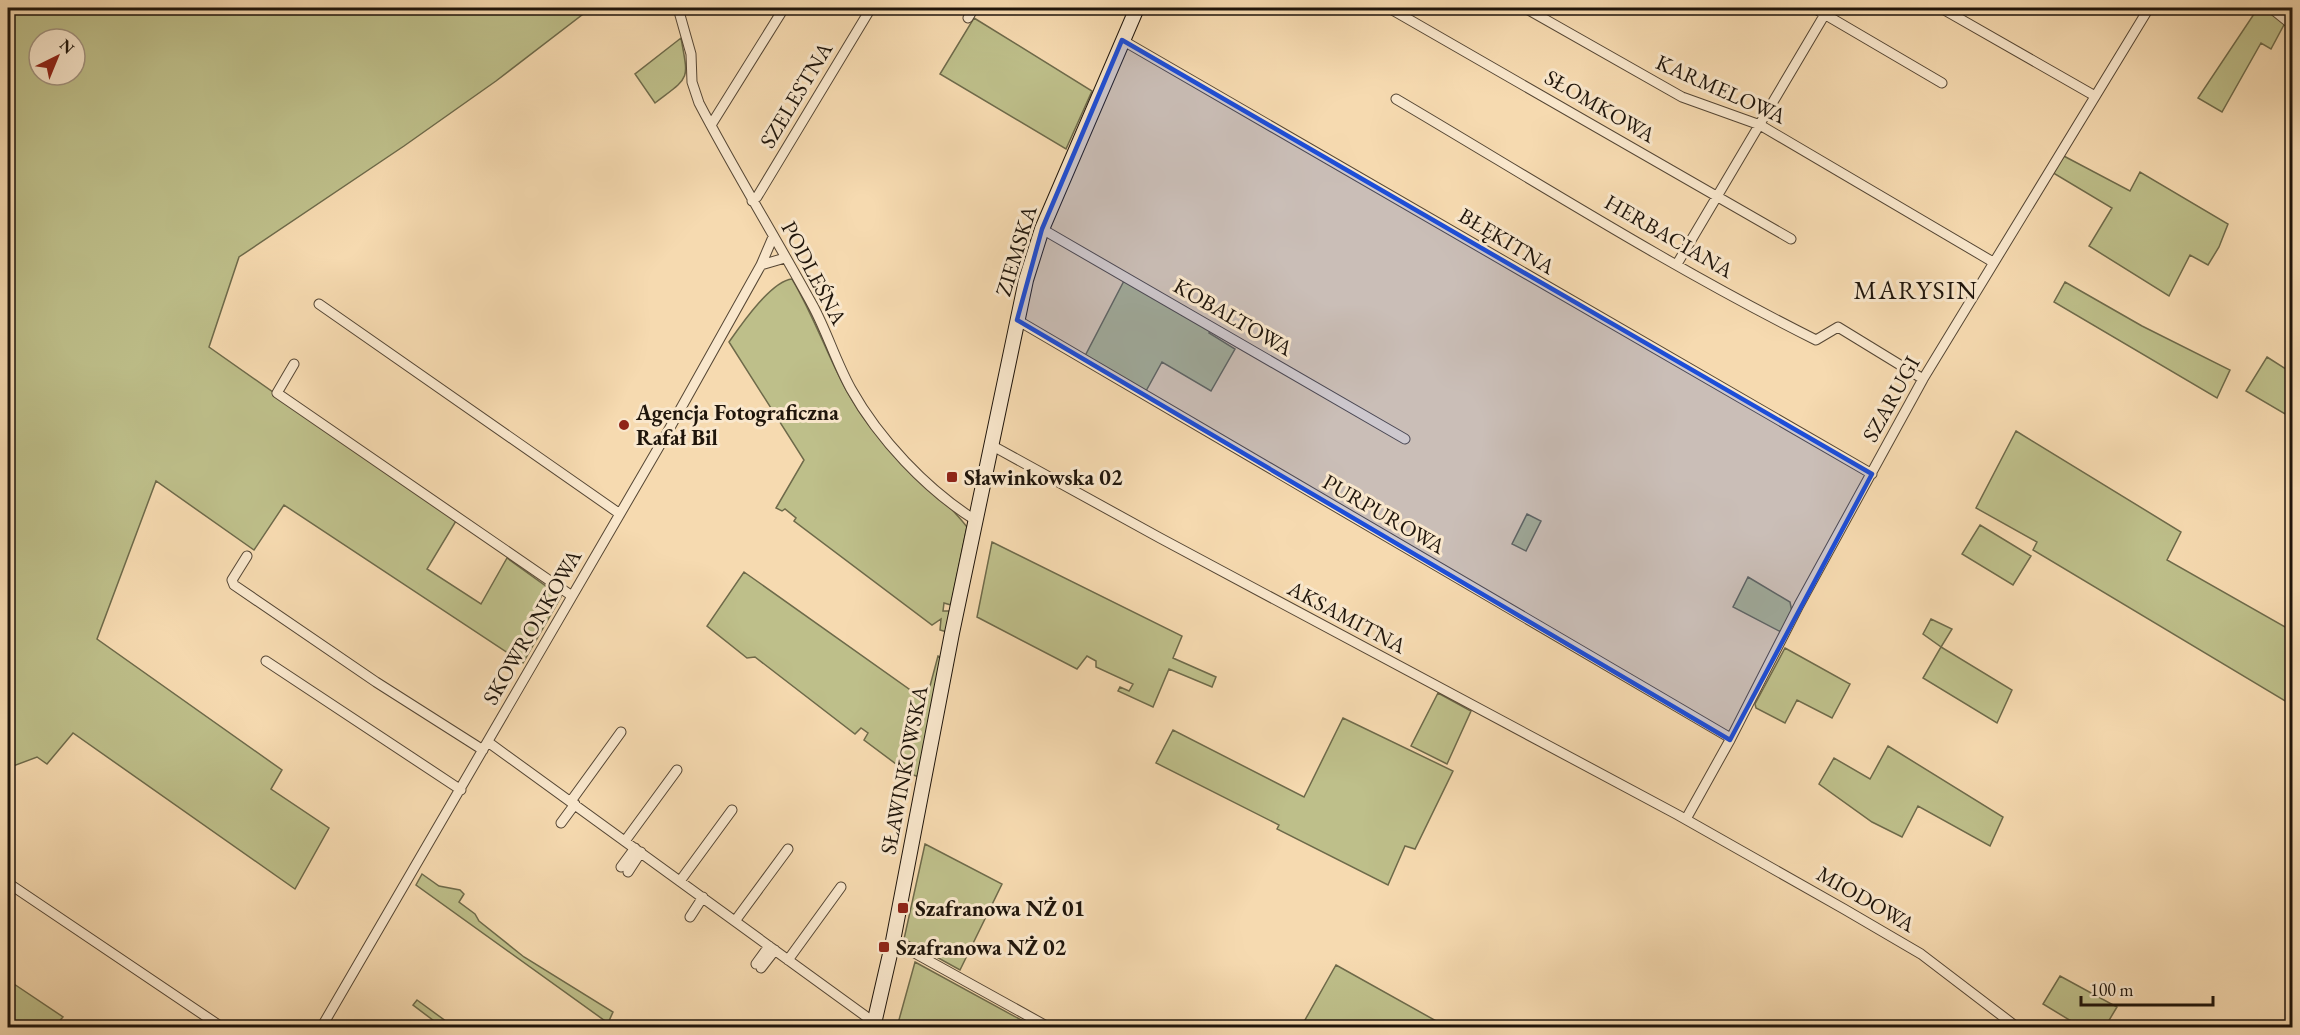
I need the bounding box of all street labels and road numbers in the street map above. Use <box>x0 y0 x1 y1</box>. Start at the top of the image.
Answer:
street label: SZELESTNA <box>753 36 839 153</box>
street label: KARMELOWA <box>1651 47 1791 131</box>
street label: SŁOMKOWA <box>1539 63 1661 150</box>
street label: HERBACIANA <box>1599 187 1739 285</box>
street label: ZIEMSKA <box>988 201 1044 300</box>
street label: BŁĘKITNA <box>1454 201 1561 281</box>
street label: PODLEŚNA <box>775 216 854 331</box>
street label: KOBALTOWA <box>1168 271 1298 363</box>
street label: SZARUGI <box>1855 350 1927 447</box>
street label: PURPUROWA <box>1318 467 1451 561</box>
street label: SKOWRONKOWA <box>476 543 589 710</box>
street label: AKSAMITNA <box>1282 573 1412 661</box>
street label: SŁAWINKOWSKA <box>873 682 935 857</box>
street label: MIODOWA <box>1811 859 1921 939</box>

